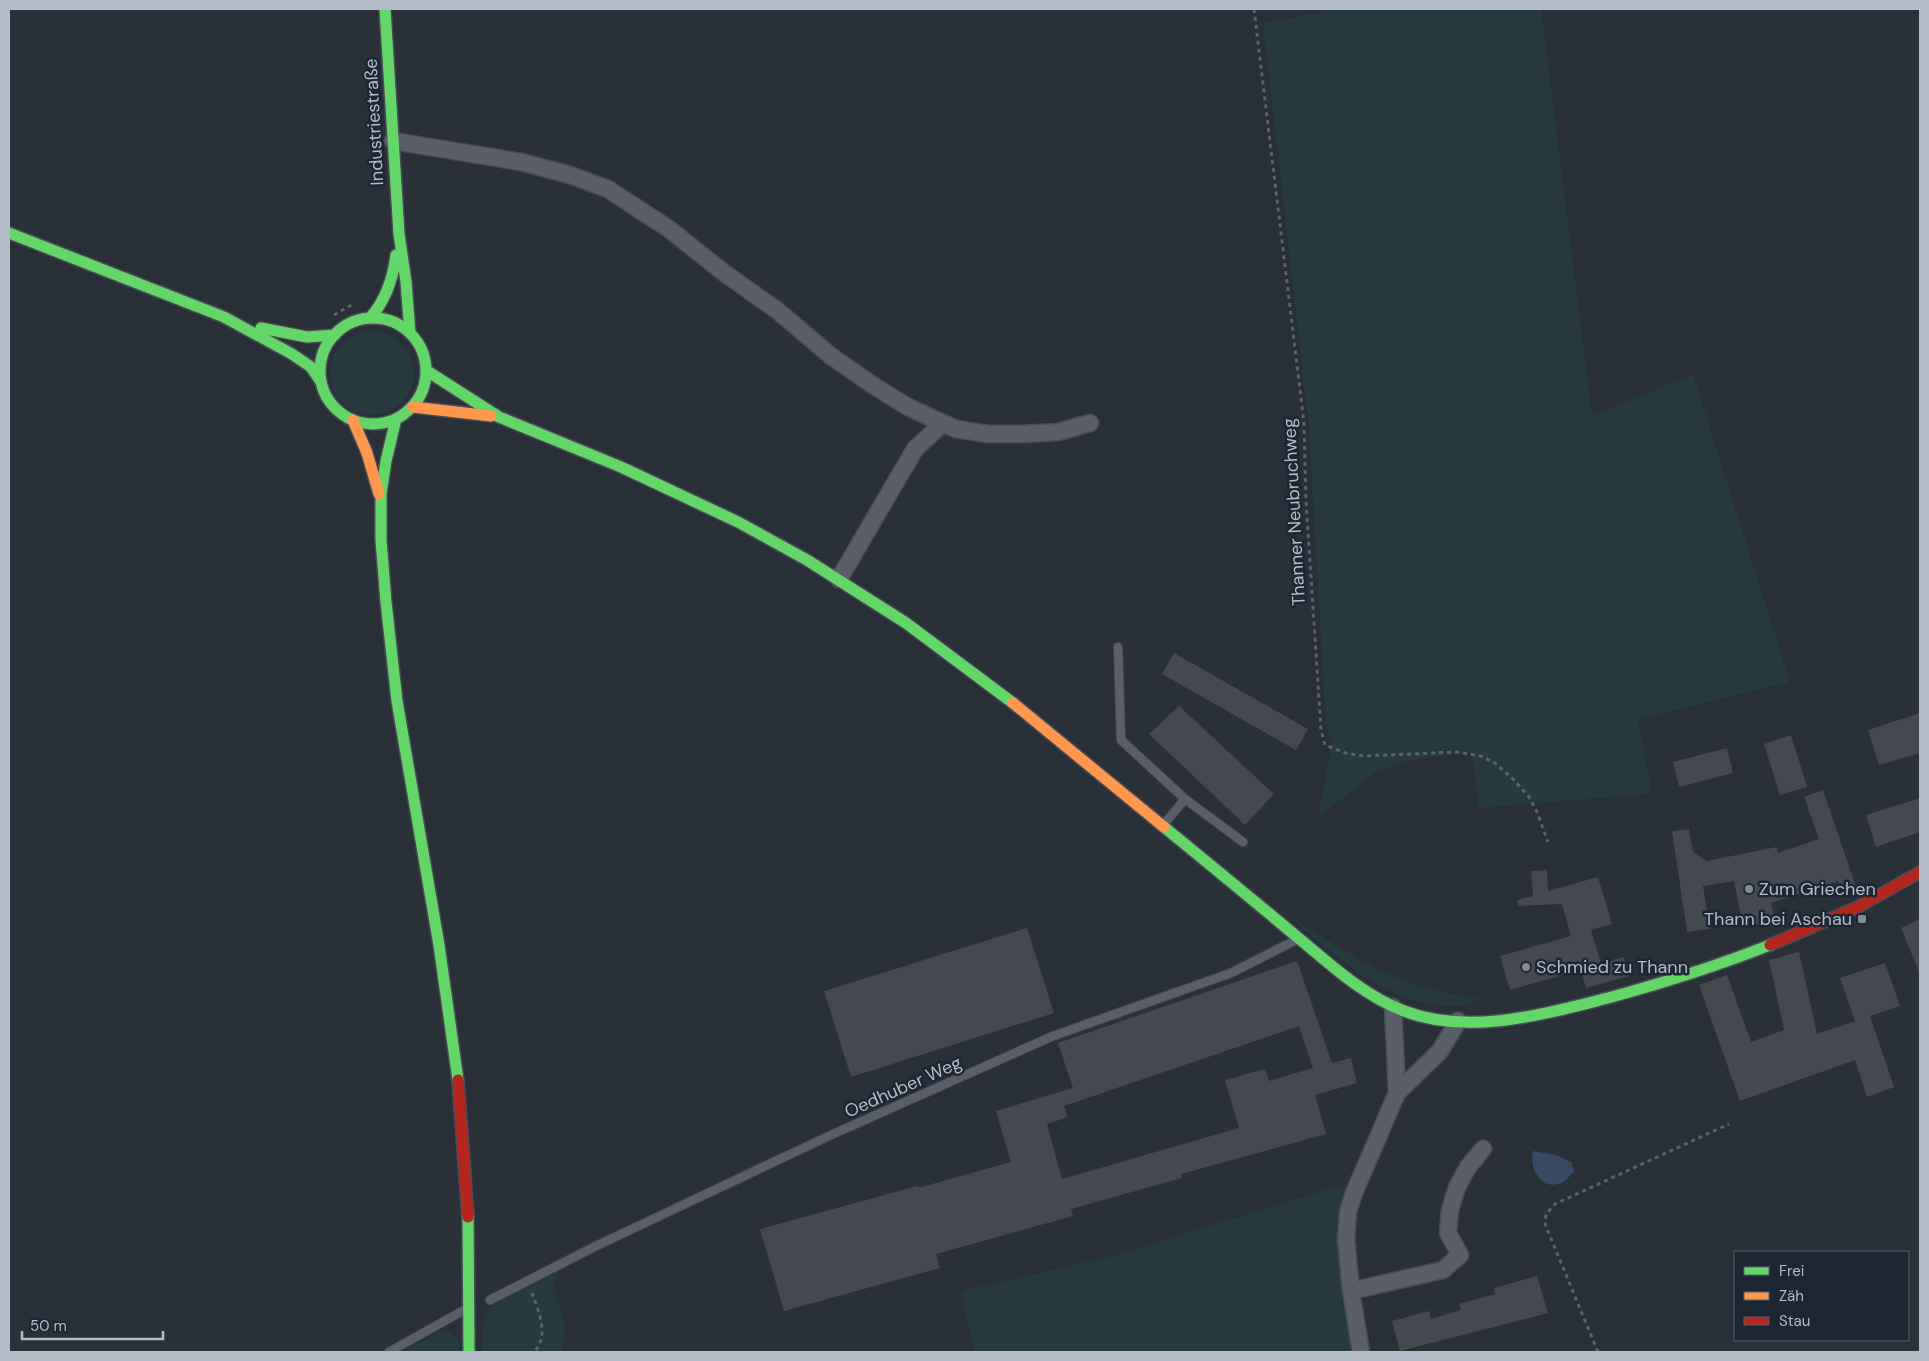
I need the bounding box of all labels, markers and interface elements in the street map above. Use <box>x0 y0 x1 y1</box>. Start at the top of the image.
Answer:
street label: Industriestraße <box>359 58 389 186</box>
street label: Thanner Neubruchweg <box>1277 417 1311 607</box>
place label: Zum Griechen <box>1759 877 1876 901</box>
marker: Zum Griechen <box>1743 883 1755 895</box>
place label: Thann bei Aschau <box>1704 907 1852 931</box>
marker: Thann bei Aschau <box>1856 913 1868 925</box>
place label: Schmied zu Thann <box>1536 955 1688 979</box>
marker: Schmied zu Thann <box>1520 961 1532 973</box>
street label: Oedhuber Weg <box>841 1050 965 1124</box>
legend <box>1734 1251 1909 1341</box>
text: Frei <box>1779 1261 1804 1281</box>
text: Zäh <box>1779 1286 1804 1306</box>
scale bar <box>22 1308 164 1340</box>
text: Stau <box>1779 1311 1810 1331</box>
text: 50 m <box>30 1316 67 1336</box>

